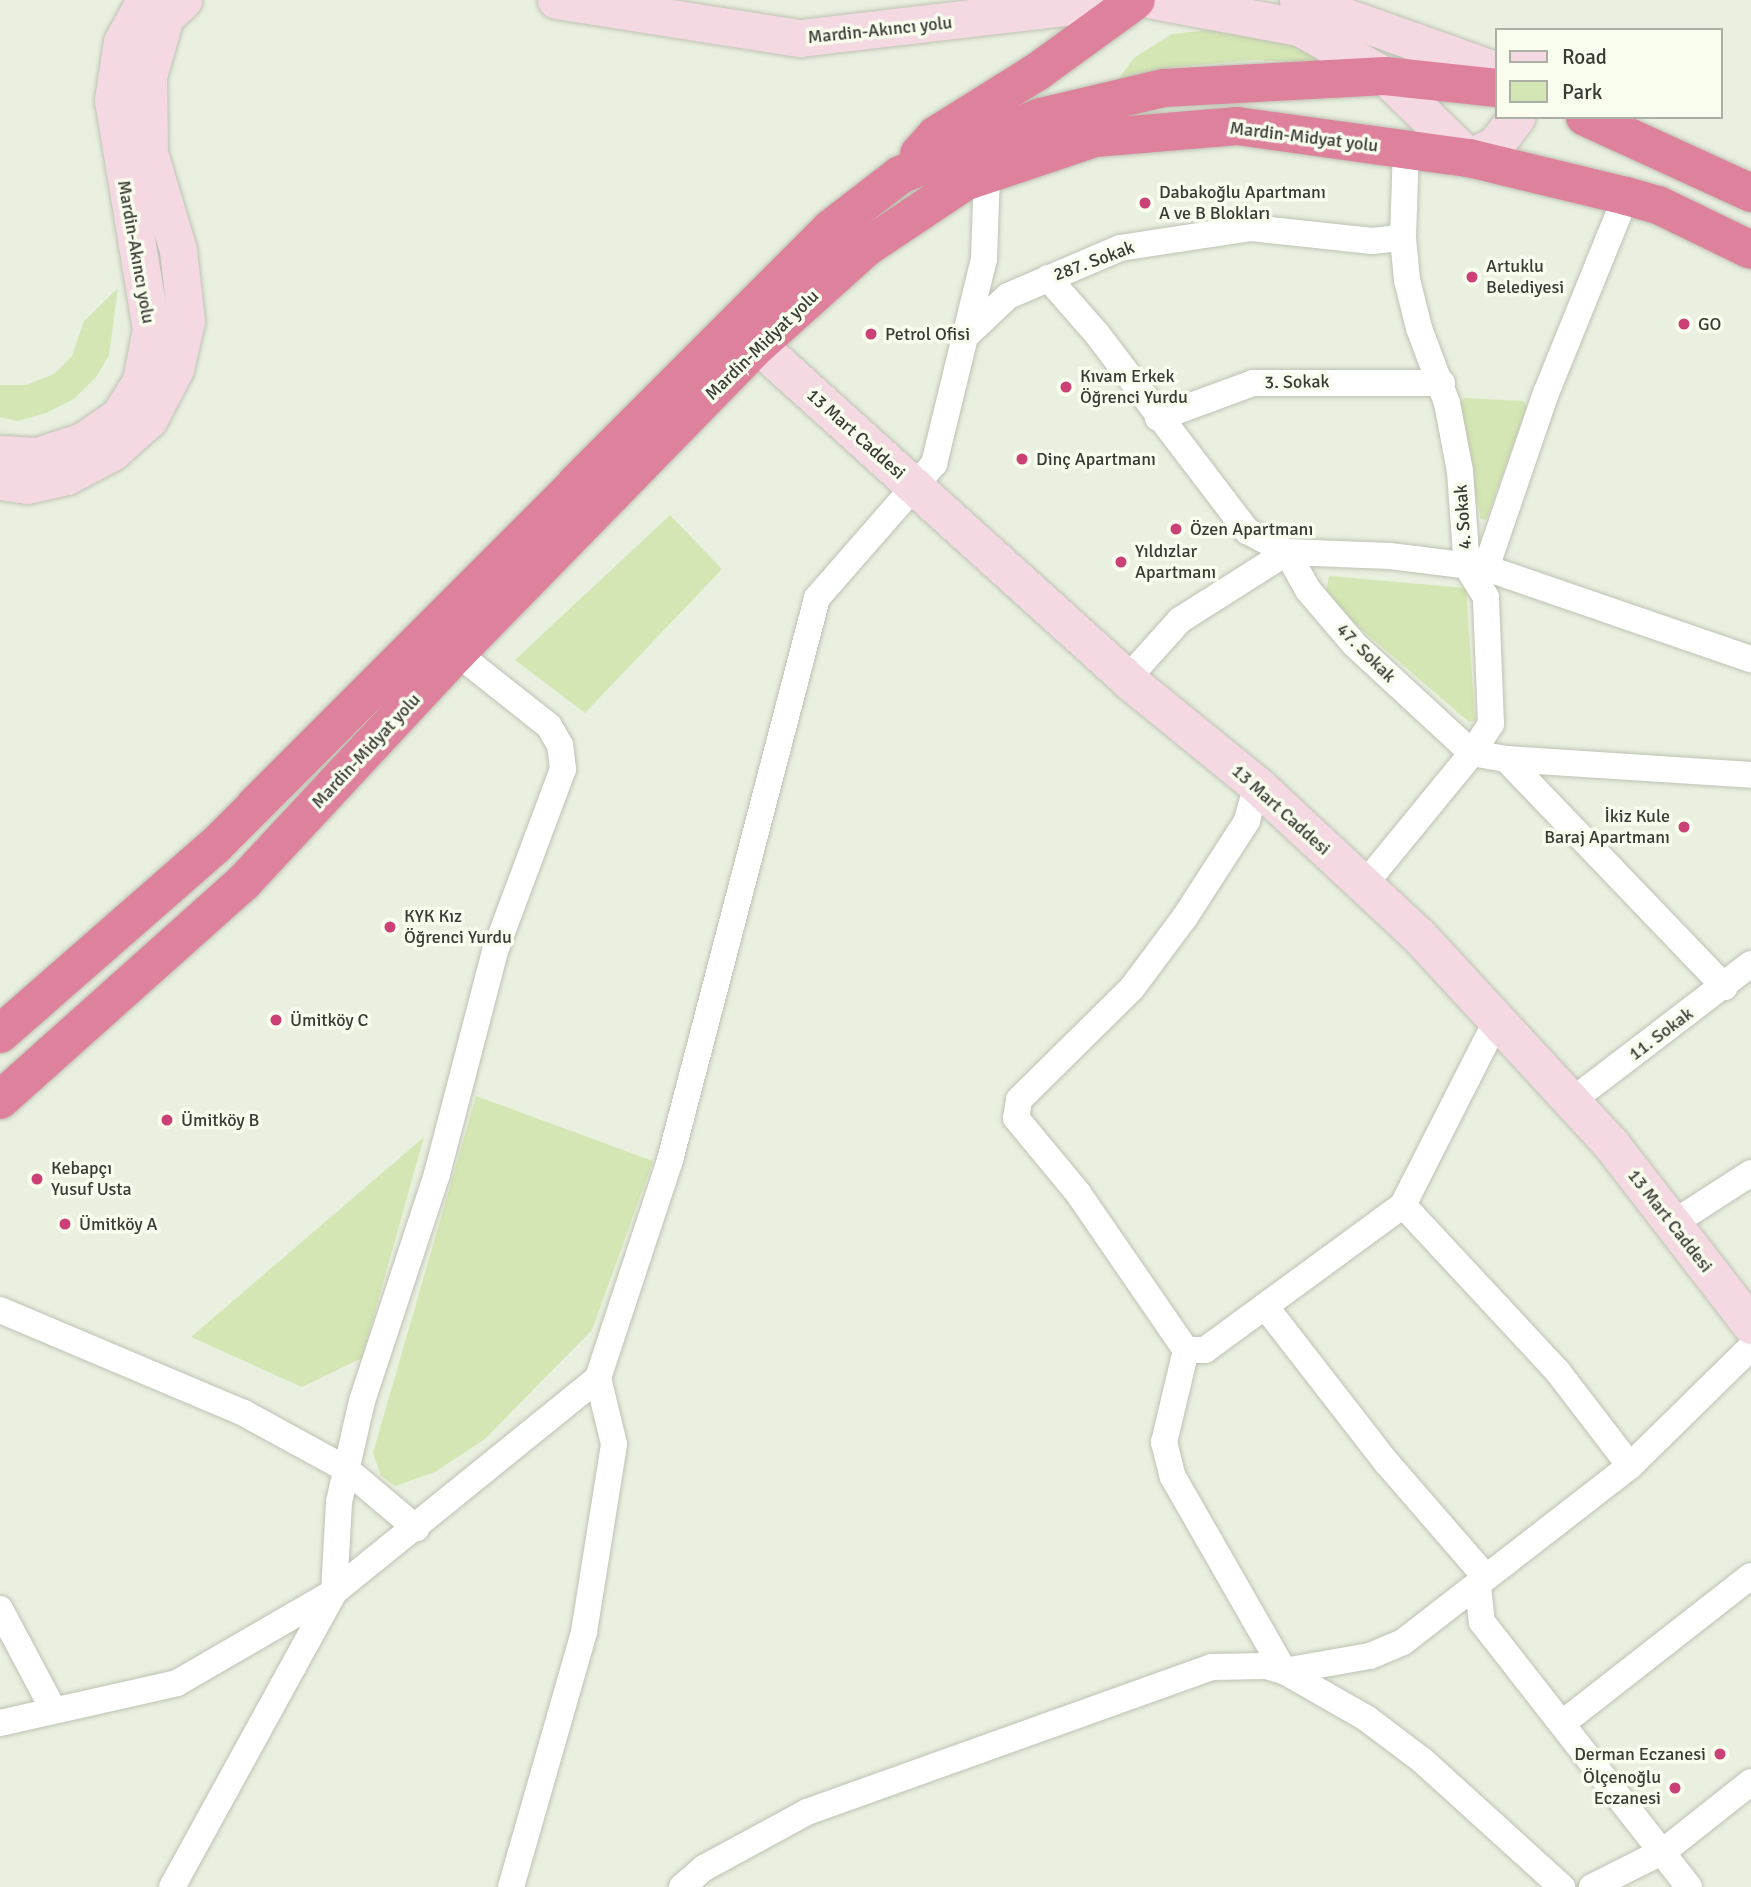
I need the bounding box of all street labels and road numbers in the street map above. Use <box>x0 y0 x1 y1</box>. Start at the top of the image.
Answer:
street label: Mardin-Akıncı yolu <box>807 12 953 48</box>
street label: Mardin-Midyat yolu <box>1229 117 1379 157</box>
street label: Mardin-Akıncı yolu <box>113 179 159 325</box>
street label: 287. Sokak <box>1051 236 1137 286</box>
street label: Mardin-Midyat yolu <box>701 285 823 405</box>
street label: 3. Sokak <box>1264 371 1330 393</box>
street label: 13 Mart Caddesi <box>802 384 910 484</box>
street label: 4. Sokak <box>1450 484 1476 550</box>
street label: 47. Sokak <box>1332 619 1400 687</box>
street label: Mardin-Midyat yolu <box>307 689 425 813</box>
street label: 13 Mart Caddesi <box>1227 760 1335 860</box>
street label: 11. Sokak <box>1625 1003 1697 1065</box>
street label: 13 Mart Caddesi <box>1623 1165 1717 1277</box>

